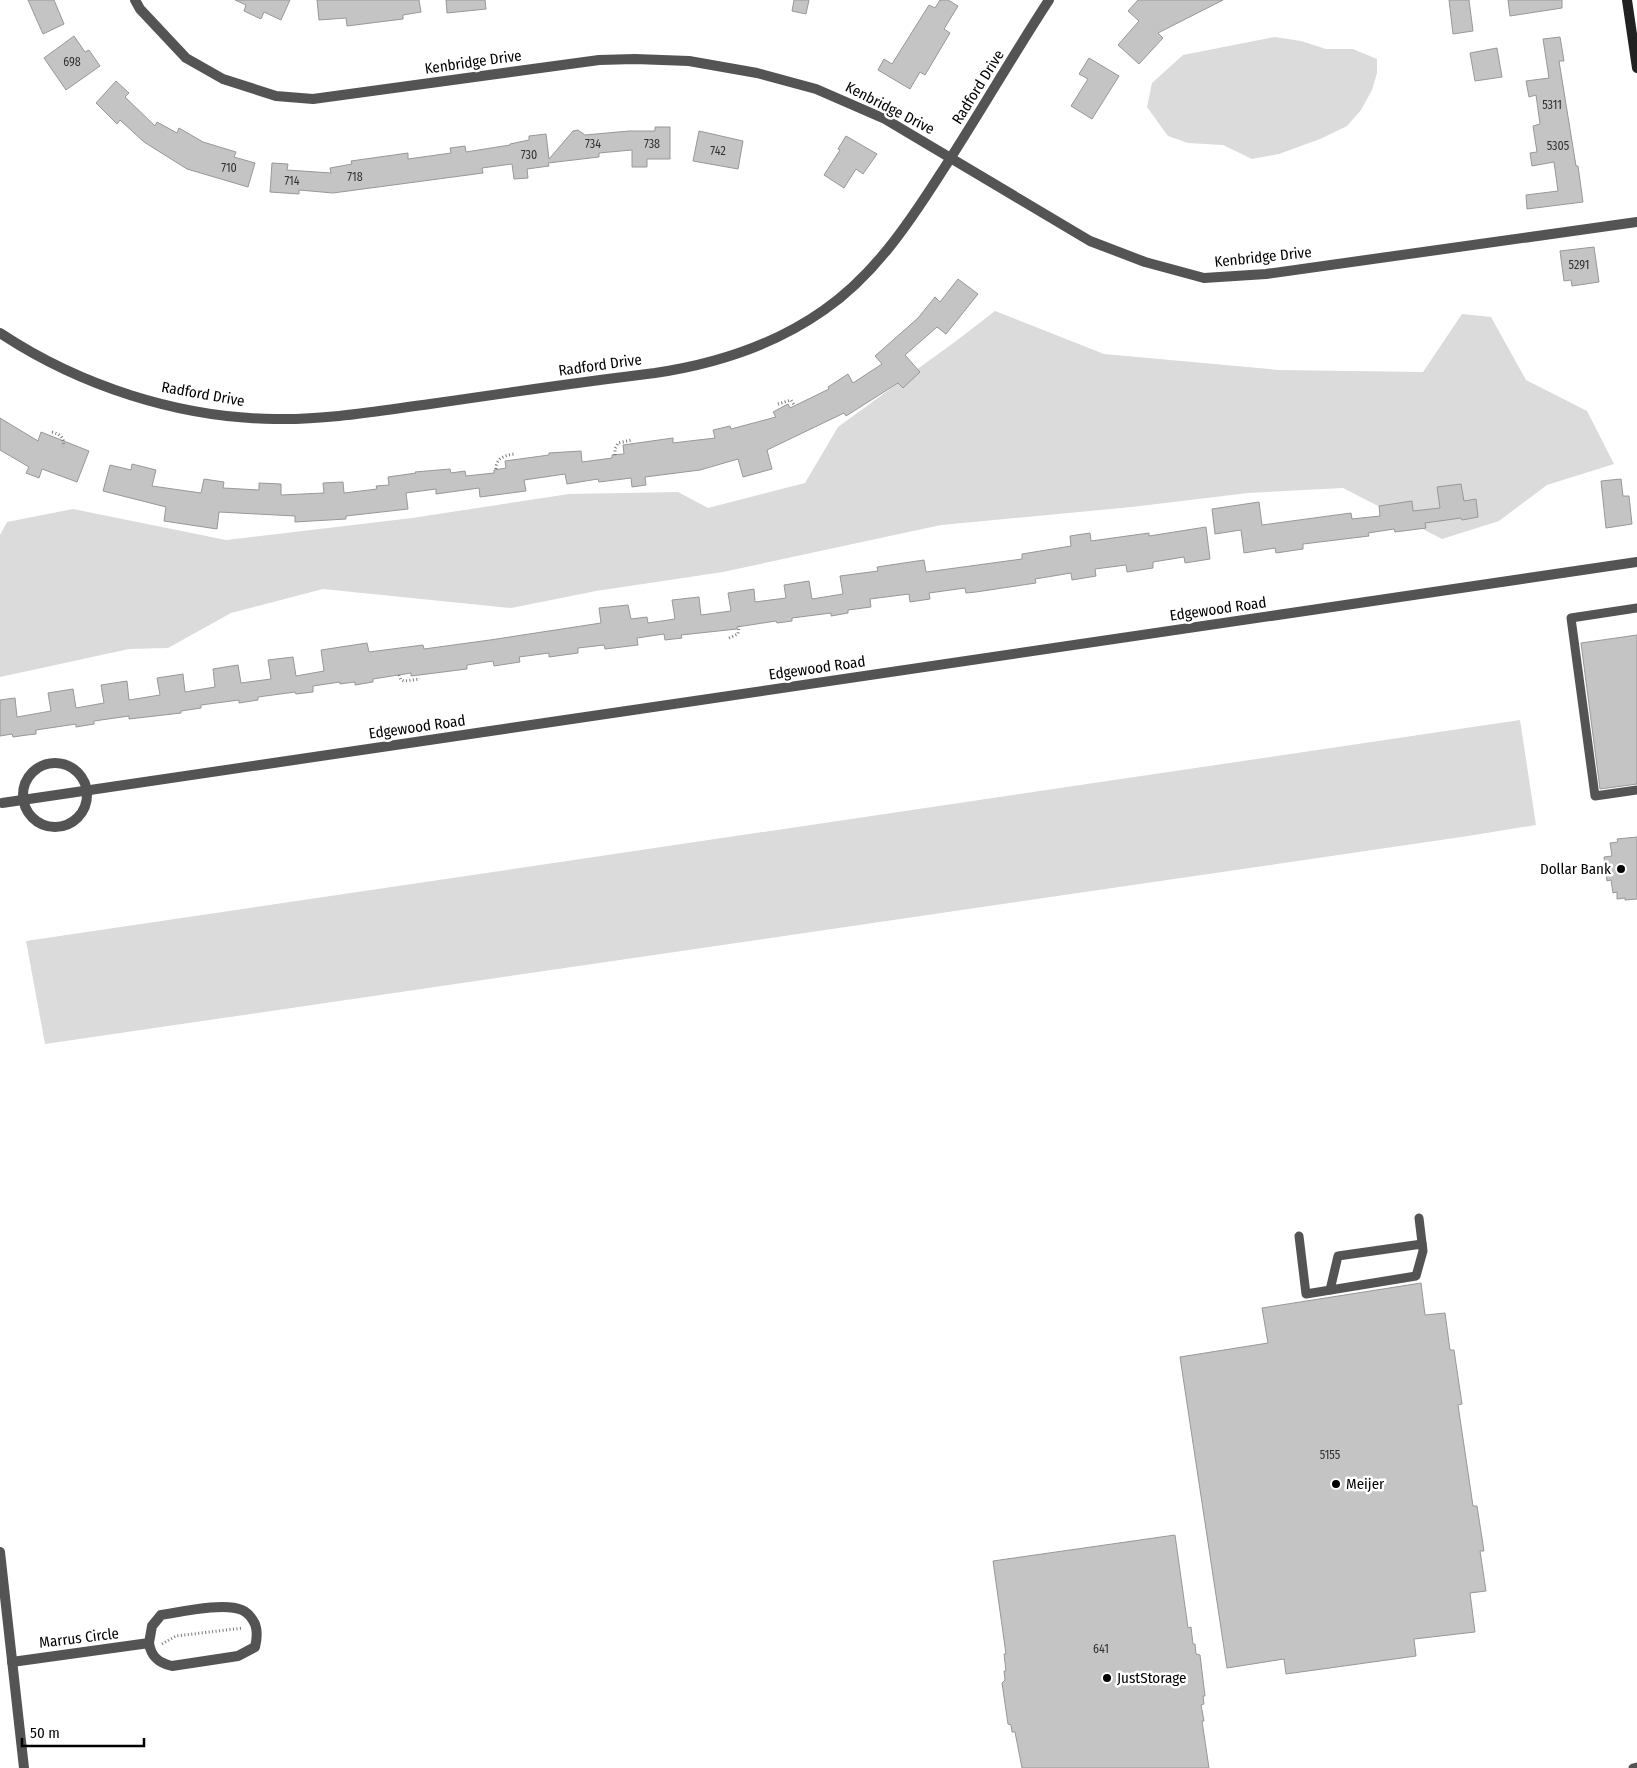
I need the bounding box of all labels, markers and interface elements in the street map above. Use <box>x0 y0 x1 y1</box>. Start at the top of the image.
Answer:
street label: Kenbridge Drive <box>423 46 523 78</box>
street label: Radford Drive <box>948 47 1008 127</box>
house number: 698 <box>63 55 81 69</box>
street label: Kenbridge Drive <box>842 78 938 138</box>
house number: 5311 <box>1542 98 1562 112</box>
house number: 734 <box>585 137 601 151</box>
house number: 738 <box>644 137 660 151</box>
house number: 5305 <box>1547 139 1570 153</box>
house number: 742 <box>710 144 726 158</box>
house number: 730 <box>521 148 537 162</box>
house number: 710 <box>221 161 237 175</box>
house number: 718 <box>347 170 363 184</box>
house number: 714 <box>284 174 300 188</box>
street label: Kenbridge Drive <box>1214 243 1312 271</box>
house number: 5291 <box>1569 258 1589 272</box>
street label: Radford Drive <box>557 350 643 380</box>
street label: Radford Drive <box>160 378 246 410</box>
street label: Edgewood Road <box>1169 593 1267 625</box>
street label: Edgewood Road <box>768 652 866 684</box>
street label: Edgewood Road <box>368 711 466 743</box>
place label: Dollar Bank <box>1540 860 1611 878</box>
marker: Dollar Bank <box>1615 863 1627 875</box>
house number: 5155 <box>1320 1448 1341 1462</box>
place label: Meijer <box>1346 1475 1385 1493</box>
marker: Meijer <box>1330 1478 1342 1490</box>
street label: Marrus Circle <box>38 1624 120 1652</box>
house number: 641 <box>1093 1642 1109 1656</box>
place label: JustStorage <box>1117 1669 1186 1687</box>
marker: JustStorage <box>1101 1672 1113 1684</box>
scale bar <box>22 1716 145 1748</box>
text: 50 m <box>30 1724 60 1742</box>

